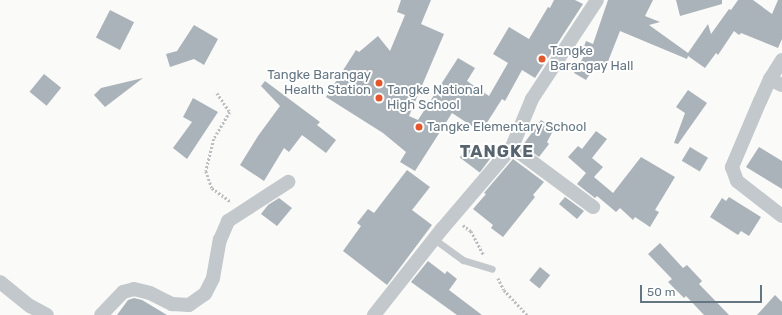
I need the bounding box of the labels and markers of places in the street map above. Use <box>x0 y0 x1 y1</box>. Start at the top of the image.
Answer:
place label: Tangke Barangay Hall <box>550 44 634 75</box>
marker: Tangke Barangay Hall <box>537 54 547 64</box>
place label: Tangke Barangay Health Station <box>267 68 371 99</box>
marker: Tangke Barangay Health Station <box>374 78 384 88</box>
place label: Tangke National High School <box>387 83 483 114</box>
marker: Tangke National High School <box>374 93 384 103</box>
place label: Tangke Elementary School <box>427 119 587 135</box>
marker: Tangke Elementary School <box>414 122 424 132</box>

